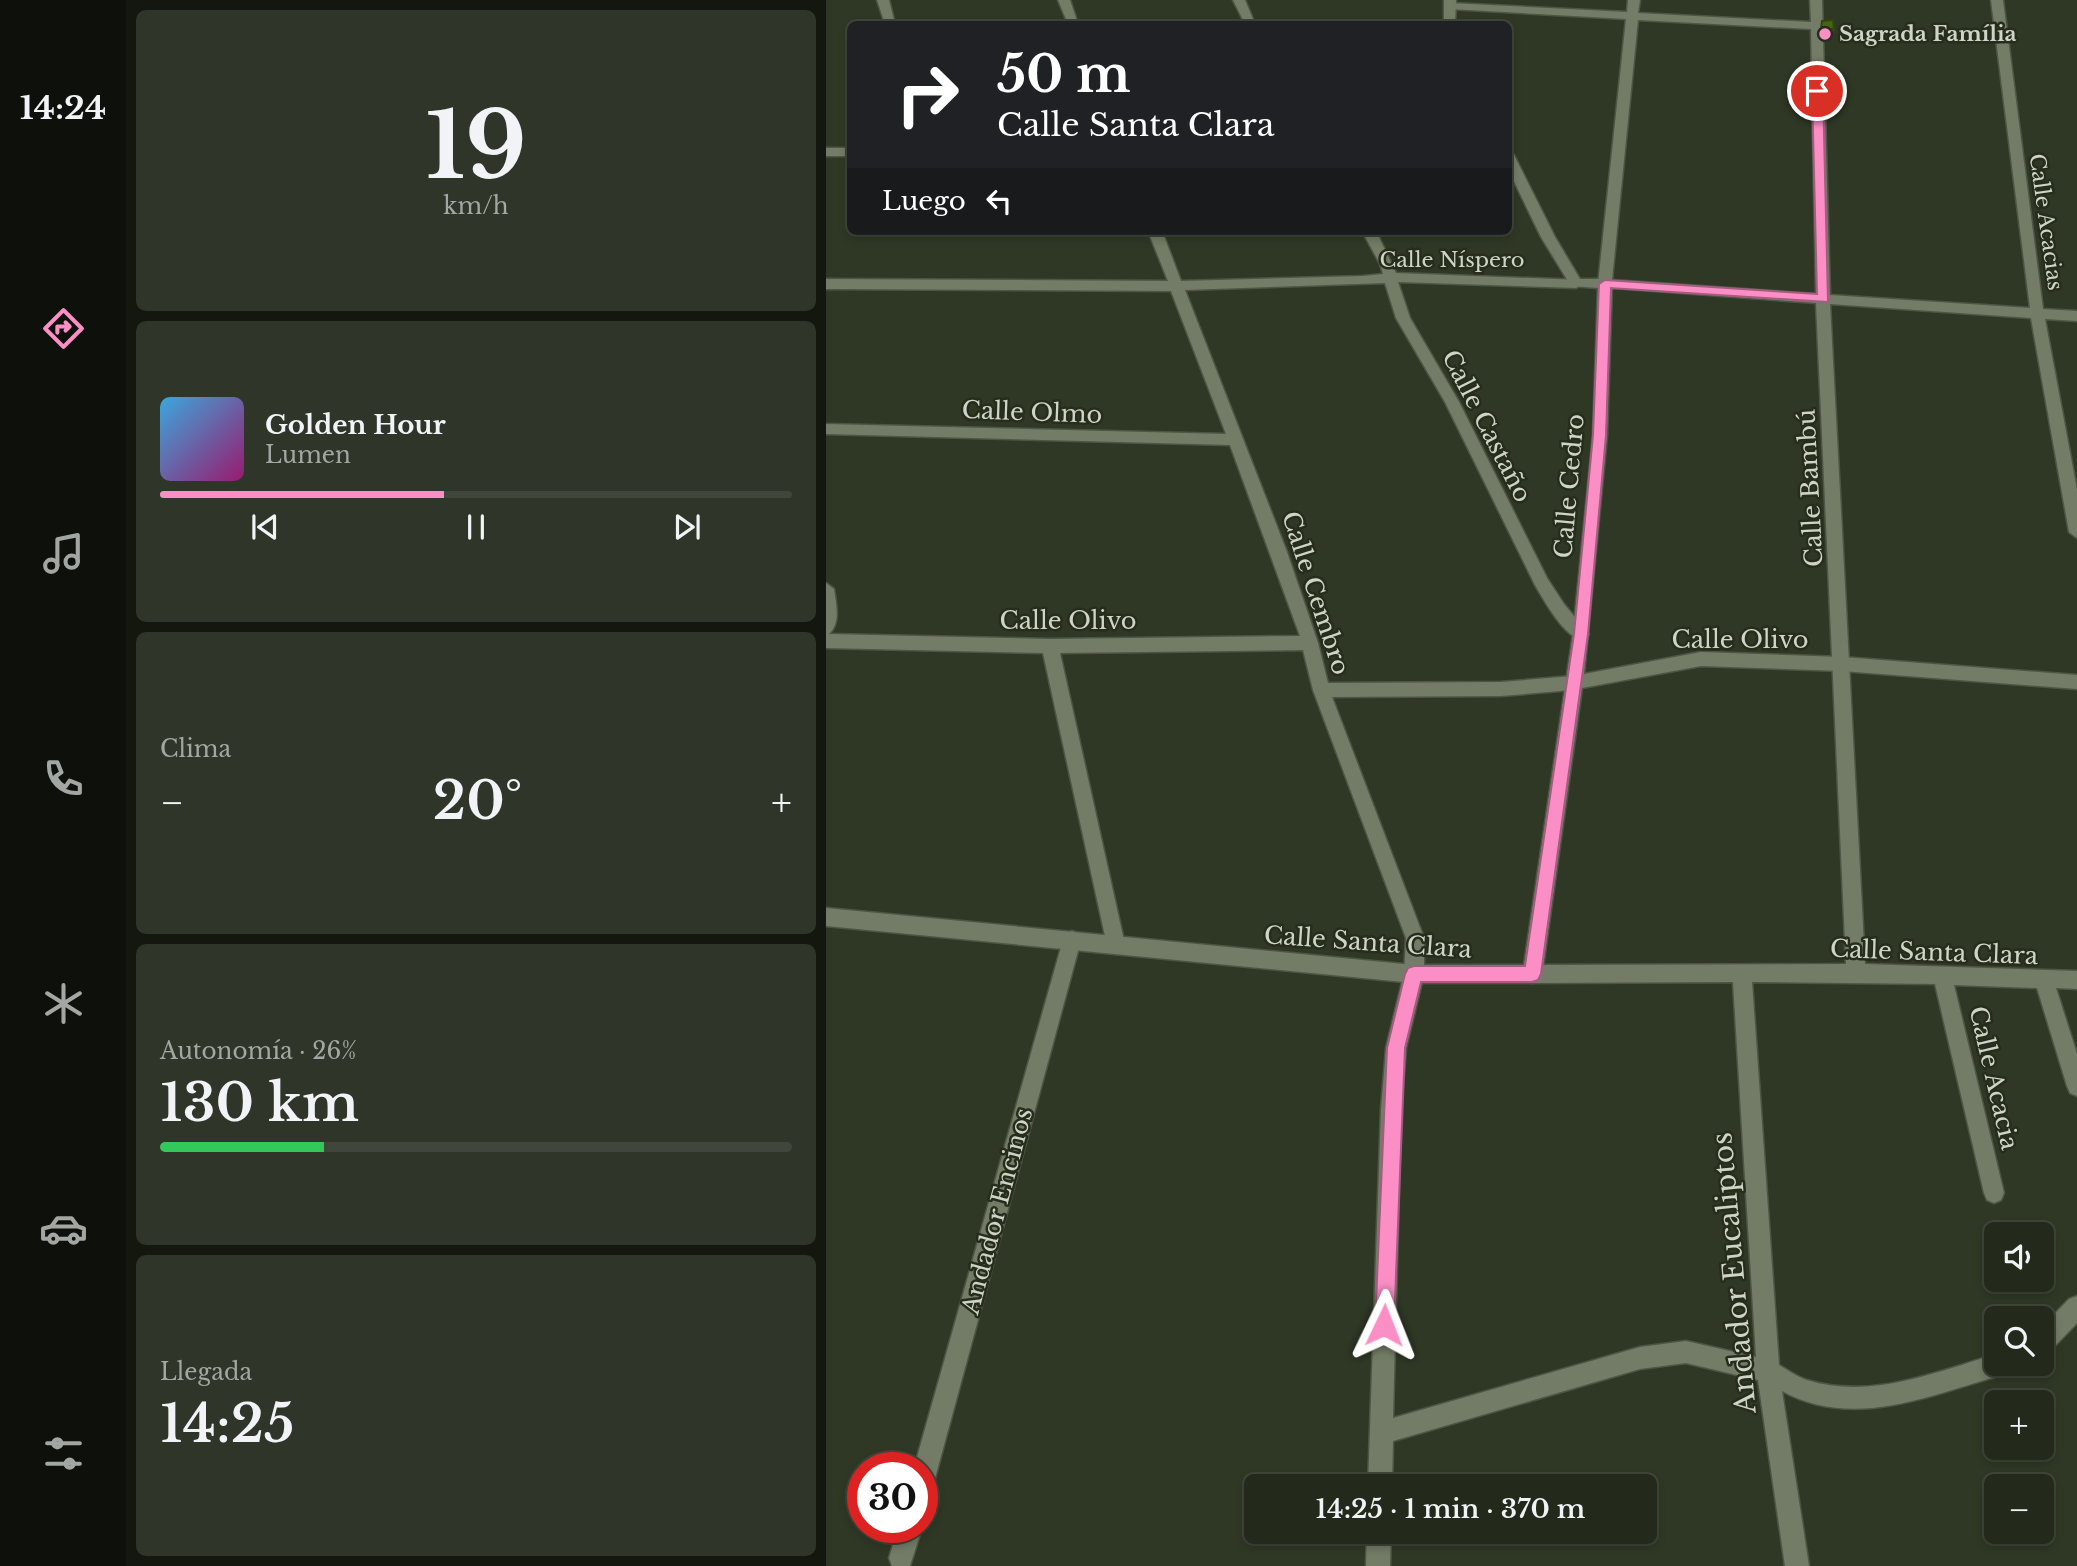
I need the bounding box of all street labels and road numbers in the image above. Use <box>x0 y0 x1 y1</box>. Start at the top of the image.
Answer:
street label: Calle Acacias <box>2024 152 2068 292</box>
street label: Calle Níspero <box>1379 247 1525 273</box>
street label: Calle Castaño <box>1436 345 1538 507</box>
street label: Calle Olmo <box>961 395 1103 429</box>
street label: Calle Bambú <box>1791 408 1829 568</box>
street label: Calle Cedro <box>1548 413 1590 559</box>
street label: Calle Cembro <box>1276 508 1356 678</box>
street label: Calle Olivo <box>1000 606 1136 635</box>
street label: Calle Olivo <box>1672 625 1808 654</box>
street label: Calle Santa Clara <box>1263 920 1474 964</box>
street label: Calle Santa Clara <box>1829 934 2039 970</box>
street label: Calle Acacia <box>1963 1003 2025 1153</box>
street label: Andador Encinos <box>955 1105 1038 1318</box>
street label: Andador Eucaliptos <box>1704 1131 1764 1416</box>

